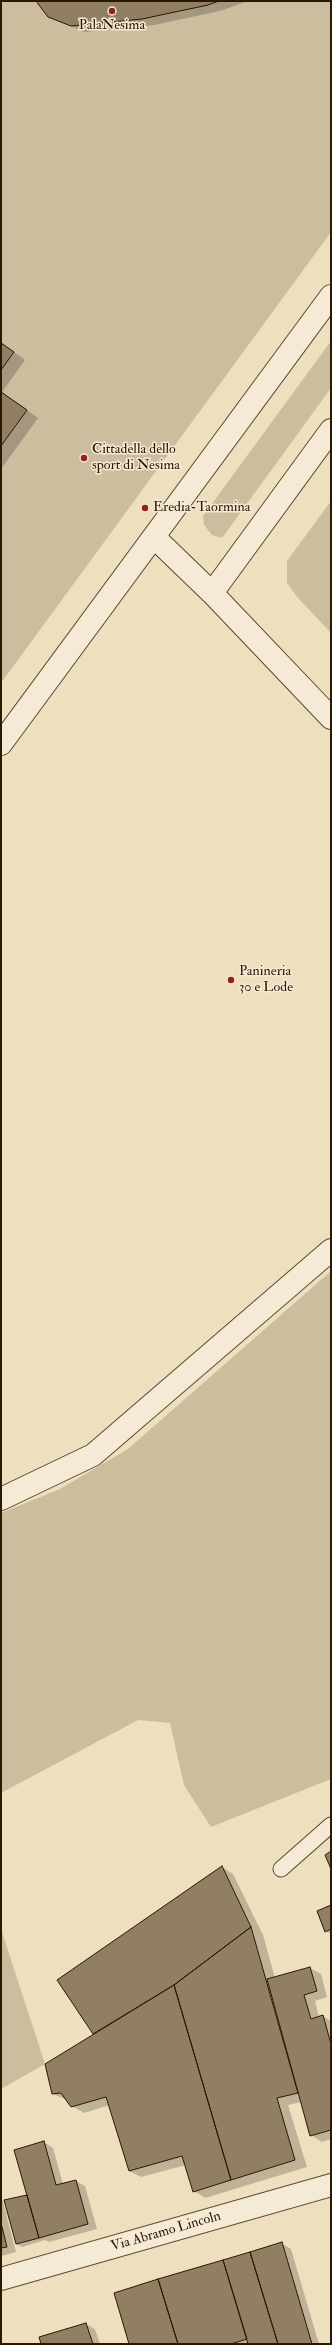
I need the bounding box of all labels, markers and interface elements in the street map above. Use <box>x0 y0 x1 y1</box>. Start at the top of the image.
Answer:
marker: PalaNesima <box>107 6 117 16</box>
place label: PalaNesima <box>79 18 145 34</box>
place label: Cittadella dello sport di Nesima <box>92 442 180 474</box>
marker: Cittadella dello sport di Nesima <box>79 453 89 463</box>
place label: Eredia-Taormina <box>153 500 251 516</box>
marker: Eredia-Taormina <box>140 503 150 513</box>
place label: Panineria 30 e Lode <box>239 964 293 996</box>
marker: Panineria 30 e Lode <box>226 975 236 985</box>
street label: Via Abramo Lincoln <box>109 2208 223 2256</box>

